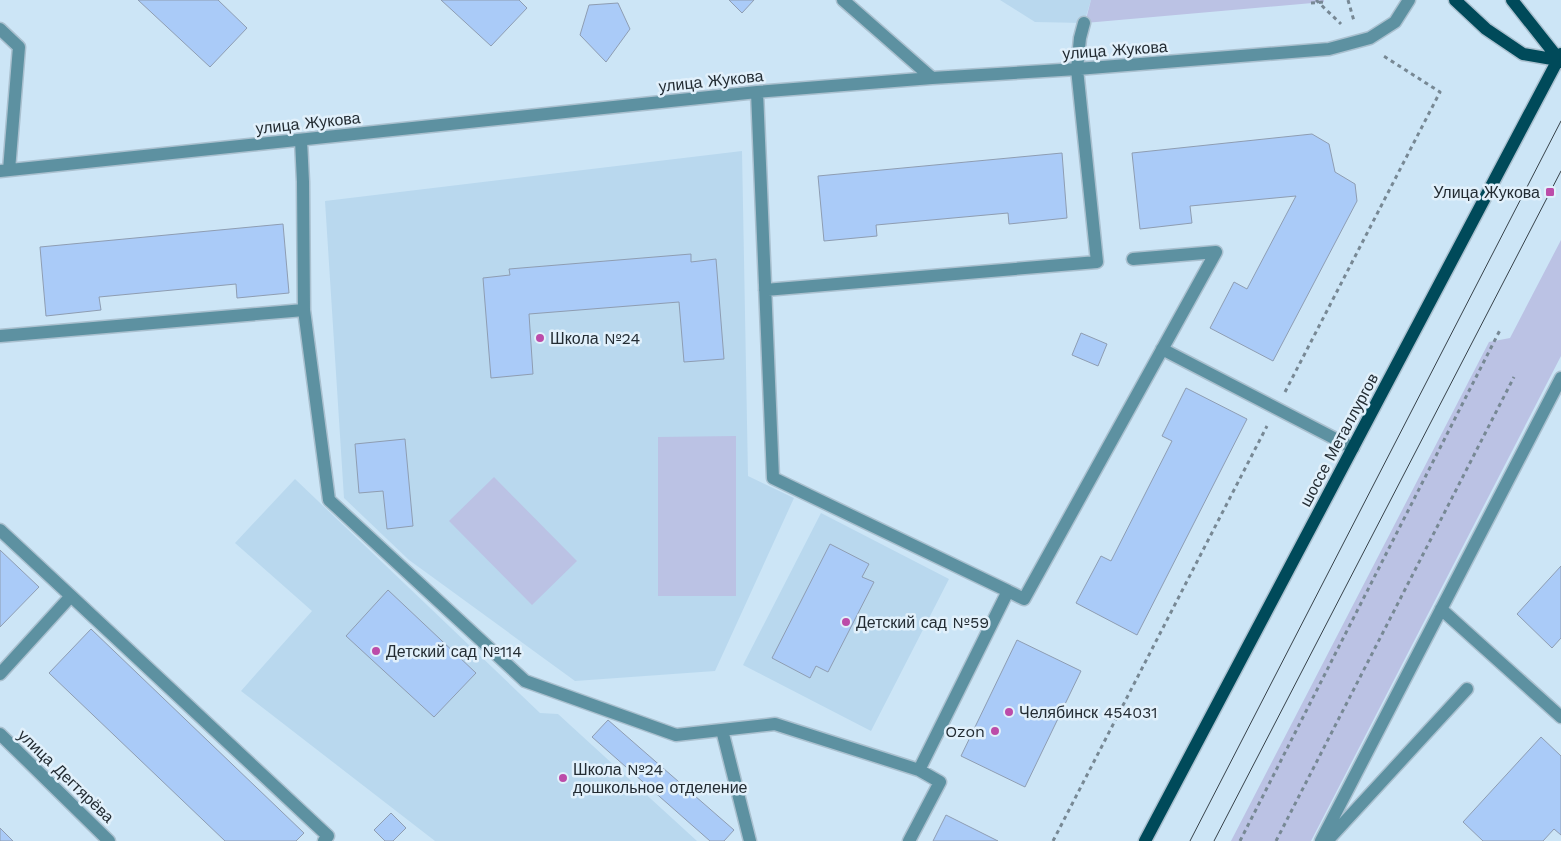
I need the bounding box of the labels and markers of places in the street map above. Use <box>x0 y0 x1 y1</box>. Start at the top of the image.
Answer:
place label: Улица Жукова <box>1433 183 1540 202</box>
marker: Улица Жукова <box>1544 186 1556 198</box>
place label: Школа №24 <box>550 329 640 348</box>
marker: Школа №24 <box>534 332 546 344</box>
place label: Детский сад №59 <box>856 613 989 632</box>
marker: Детский сад №59 <box>840 616 852 628</box>
place label: Детский сад №114 <box>386 642 522 661</box>
marker: Детский сад №114 <box>370 645 382 657</box>
place label: Челябинск 454031 <box>1019 703 1158 722</box>
marker: Челябинск 454031 <box>1003 706 1015 718</box>
place label: Ozon <box>945 722 985 741</box>
marker: Ozon <box>989 725 1001 737</box>
place label: Школа №24 дошкольное отделение <box>573 760 748 797</box>
marker: Школа №24 дошкольное отделение <box>557 772 569 784</box>

